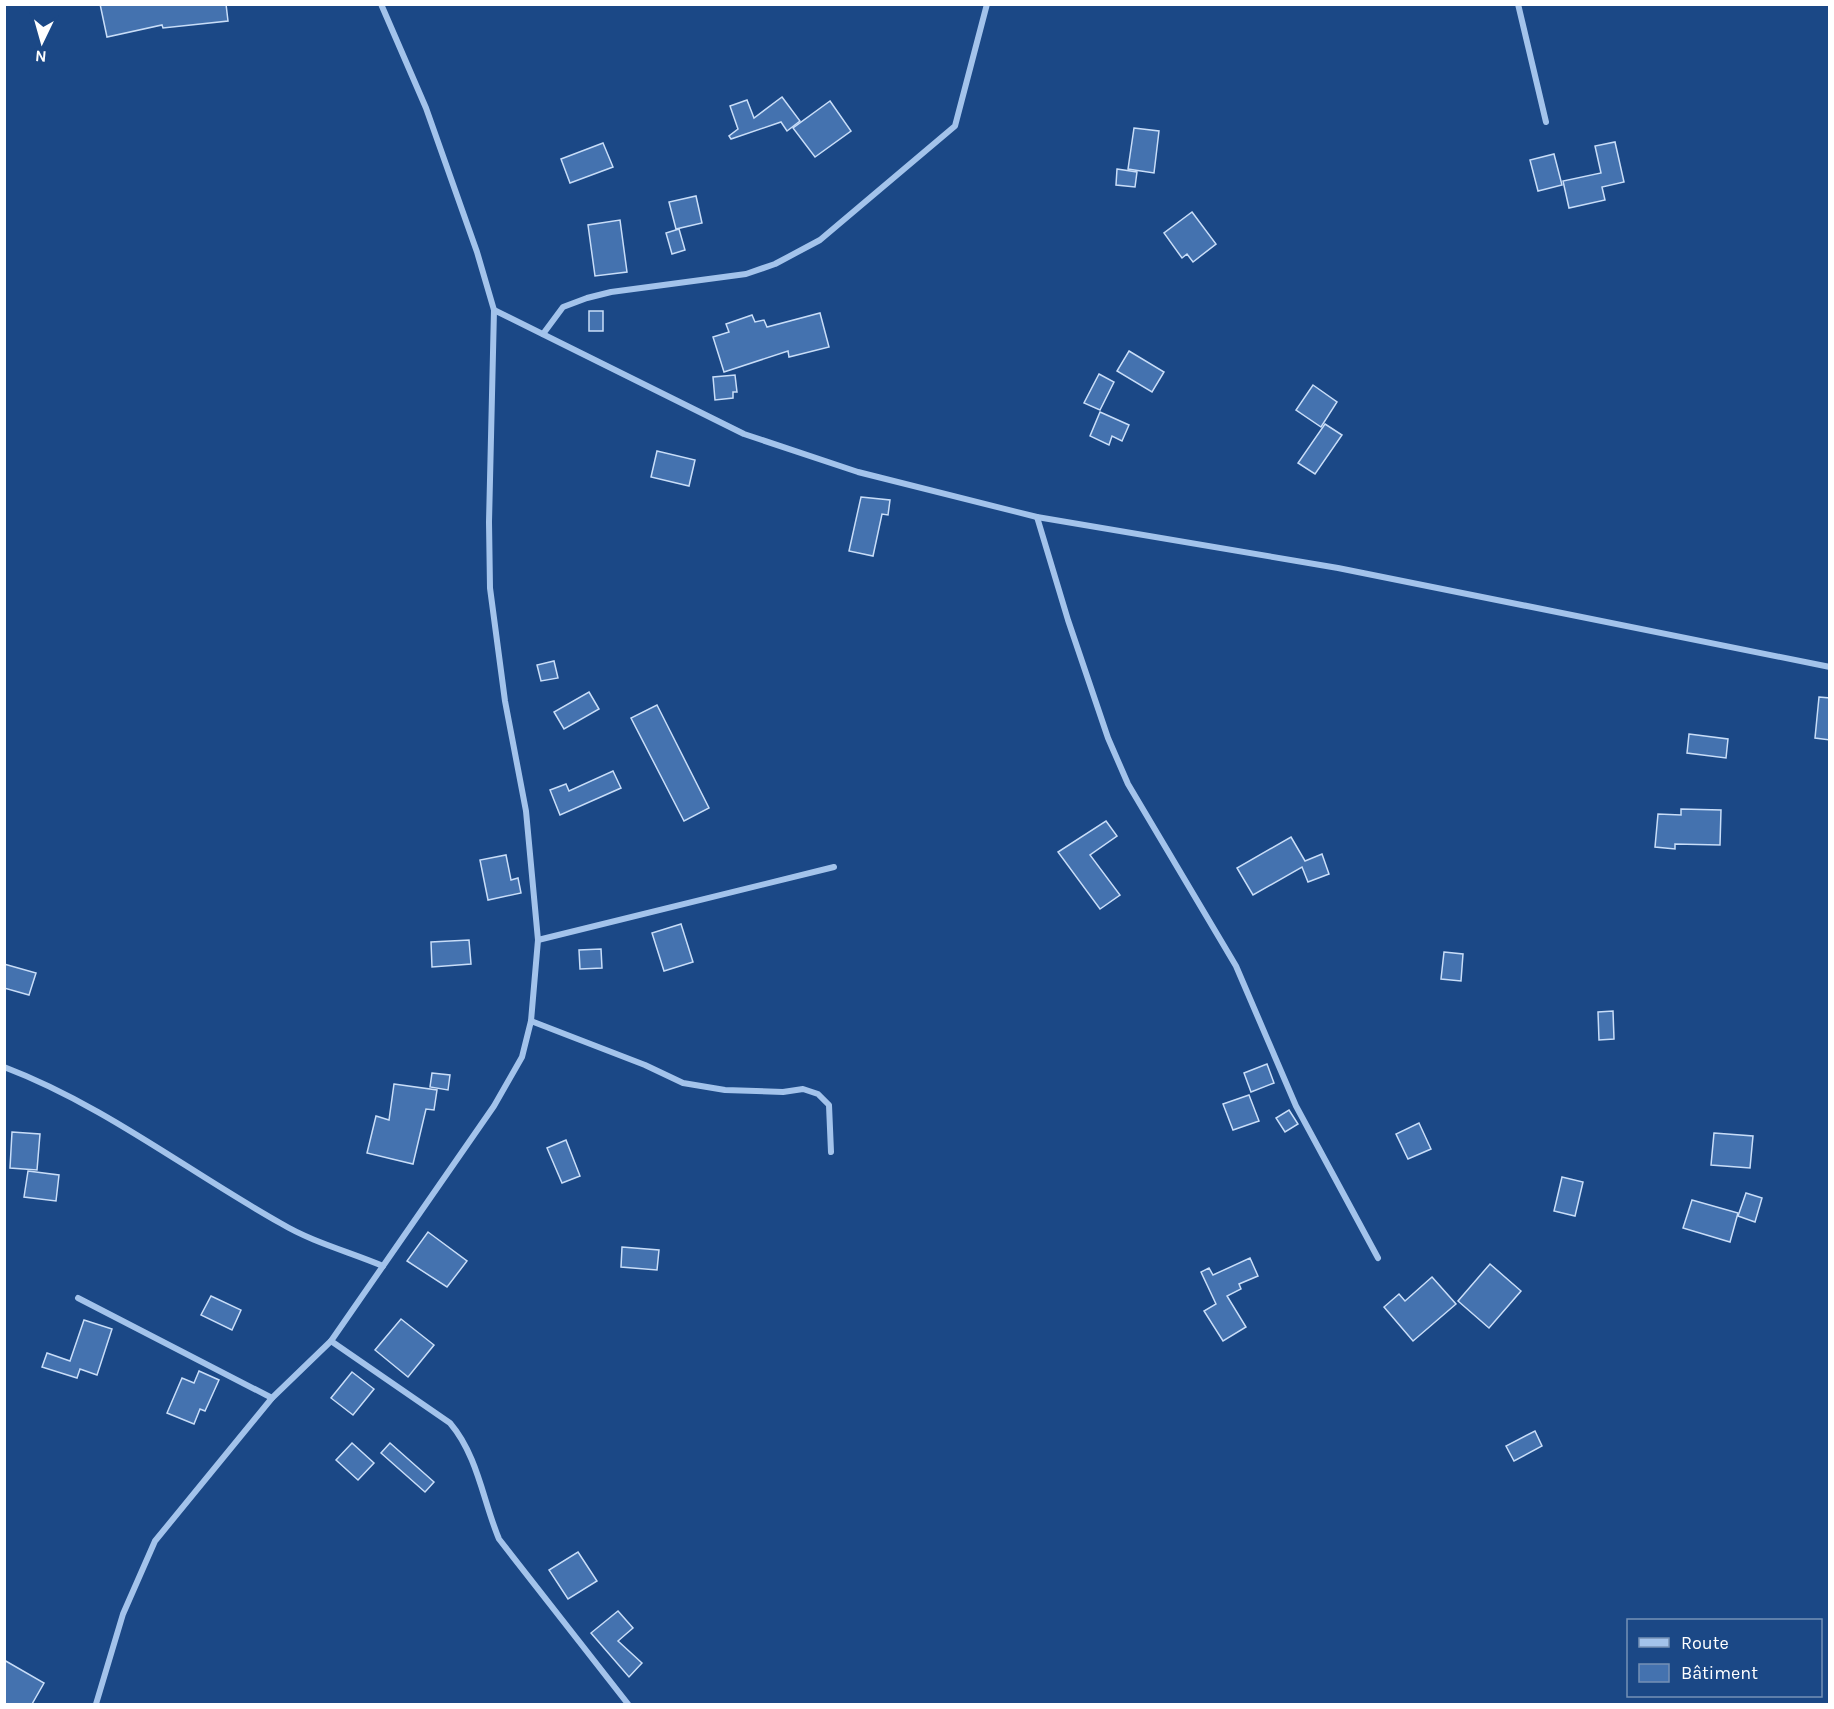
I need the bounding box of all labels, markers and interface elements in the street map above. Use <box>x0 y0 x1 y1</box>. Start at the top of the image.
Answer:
north arrow <box>12 12 72 72</box>
text: N <box>34 46 47 66</box>
legend <box>1627 1619 1822 1697</box>
text: Route <box>1681 1632 1729 1654</box>
text: Bâtiment <box>1681 1662 1758 1684</box>

